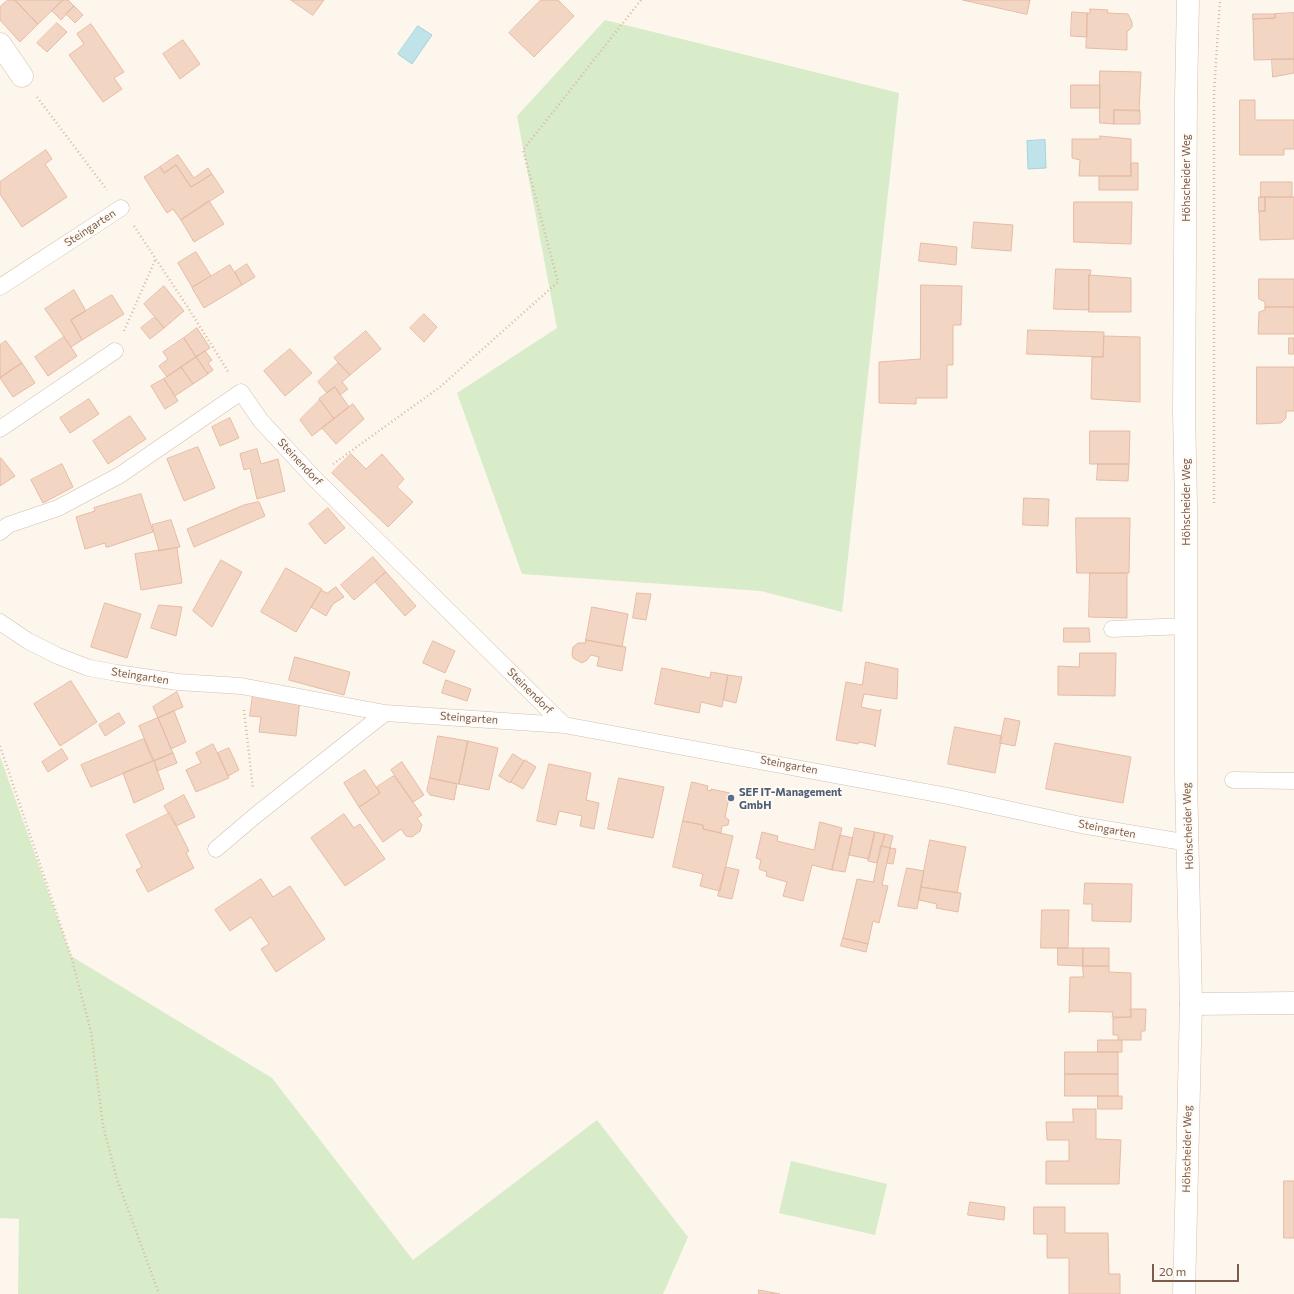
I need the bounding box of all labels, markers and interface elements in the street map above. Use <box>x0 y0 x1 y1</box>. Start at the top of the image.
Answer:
street label: Höhscheider Weg <box>1179 134 1193 222</box>
street label: Steingarten <box>62 207 118 249</box>
street label: Steinendorf <box>275 436 325 488</box>
street label: Höhscheider Weg <box>1179 458 1193 546</box>
street label: Steingarten <box>110 665 170 687</box>
street label: Steinendorf <box>504 665 556 717</box>
street label: Steingarten <box>439 709 499 727</box>
street label: Steingarten <box>759 753 819 777</box>
street label: Höhscheider Weg <box>1180 782 1196 870</box>
place label: SEF IT-Management GmbH <box>739 785 842 811</box>
marker: SEF IT-Management GmbH <box>726 793 736 803</box>
street label: Steingarten <box>1077 817 1137 841</box>
street label: Höhscheider Weg <box>1180 1105 1194 1193</box>
scale bar <box>1154 1256 1241 1282</box>
text: 20 m <box>1159 1264 1186 1278</box>

